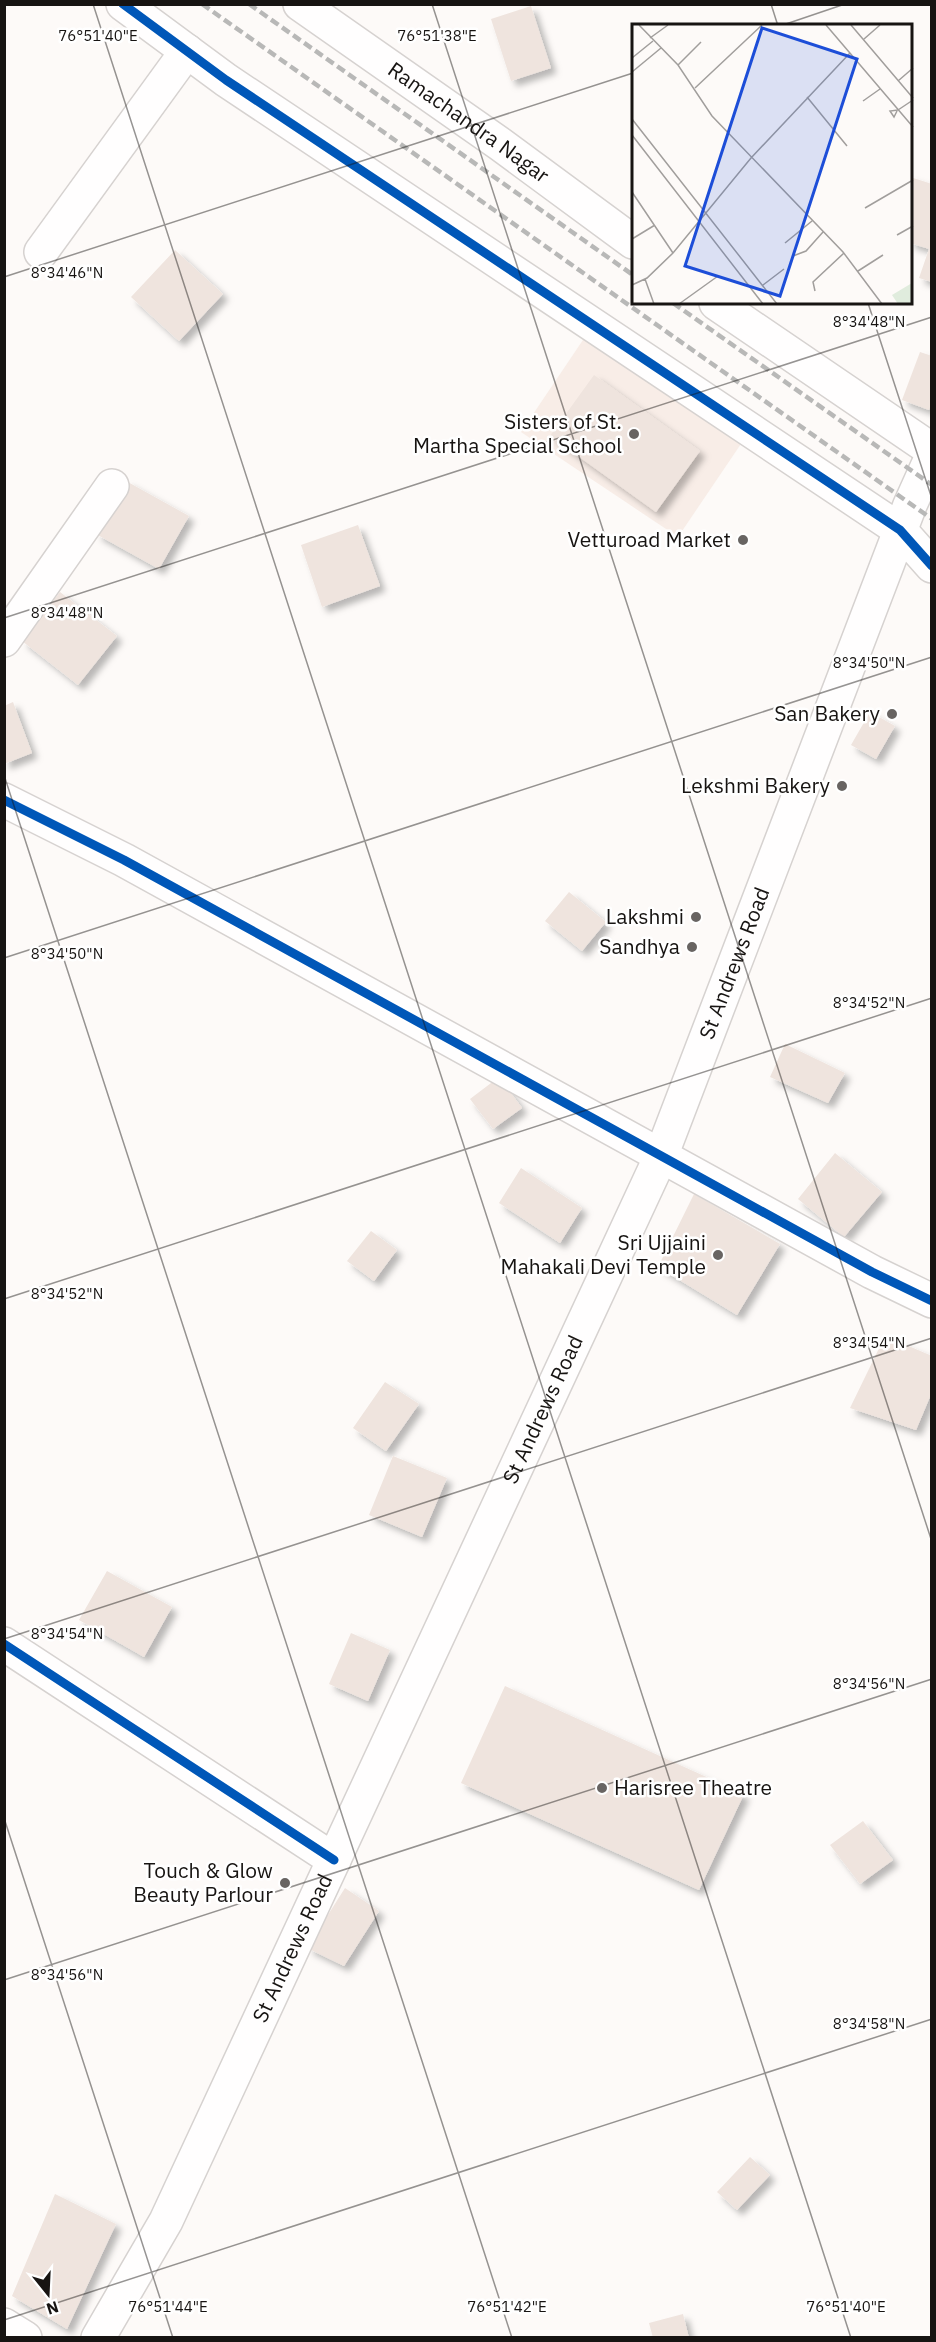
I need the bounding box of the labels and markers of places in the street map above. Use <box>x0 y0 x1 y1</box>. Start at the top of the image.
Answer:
place label: Sisters of St. Martha Special School <box>413 407 622 459</box>
marker: Sisters of St. Martha Special School <box>627 427 641 441</box>
place label: Vetturoad Market <box>568 525 731 553</box>
marker: Vetturoad Market <box>736 533 750 547</box>
place label: San Bakery <box>774 699 881 727</box>
marker: San Bakery <box>885 707 899 721</box>
place label: Lekshmi Bakery <box>681 771 831 799</box>
marker: Lekshmi Bakery <box>835 779 849 793</box>
place label: Lakshmi <box>606 902 684 930</box>
marker: Lakshmi <box>689 910 703 924</box>
place label: Sandhya <box>599 932 680 960</box>
marker: Sandhya <box>685 940 699 954</box>
place label: Sri Ujjaini Mahakali Devi Temple <box>501 1228 706 1280</box>
marker: Sri Ujjaini Mahakali Devi Temple <box>711 1248 725 1262</box>
place label: Harisree Theatre <box>614 1773 772 1801</box>
marker: Harisree Theatre <box>595 1781 609 1795</box>
place label: Touch & Glow Beauty Parlour <box>133 1856 273 1908</box>
marker: Touch & Glow Beauty Parlour <box>278 1876 292 1890</box>

